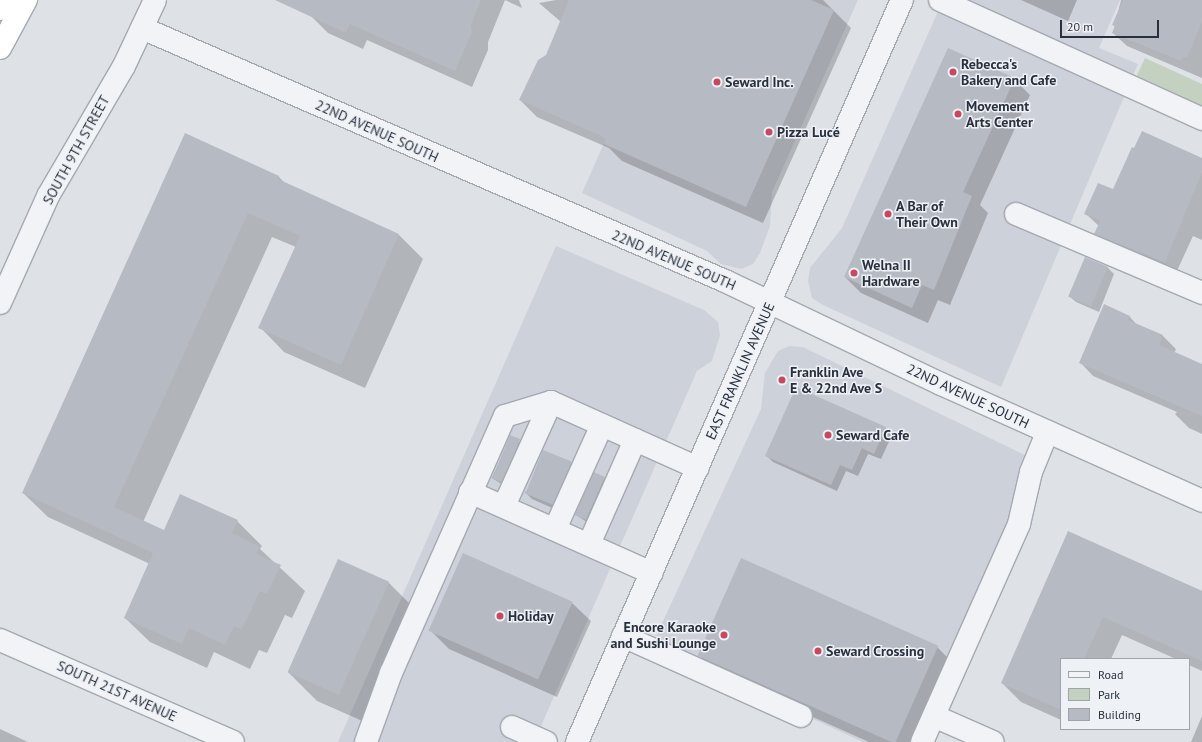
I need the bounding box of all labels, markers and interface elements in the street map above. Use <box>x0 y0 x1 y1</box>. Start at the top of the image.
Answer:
scale bar <box>1062 12 1161 38</box>
text: 20 m <box>1067 19 1093 34</box>
place label: Rebecca's Bakery and Cafe <box>961 56 1057 88</box>
marker: Rebecca's Bakery and Cafe <box>948 67 958 77</box>
place label: Seward Inc. <box>725 74 794 90</box>
marker: Seward Inc. <box>712 77 722 87</box>
street label: SOUTH 9TH STREET <box>39 93 113 207</box>
street label: 22ND AVENUE SOUTH <box>313 96 441 166</box>
place label: Movement Arts Center <box>966 98 1033 130</box>
marker: Movement Arts Center <box>953 109 963 119</box>
place label: Pizza Lucé <box>777 124 840 140</box>
marker: Pizza Lucé <box>764 127 774 137</box>
place label: A Bar of Their Own <box>896 198 958 230</box>
marker: A Bar of Their Own <box>883 209 893 219</box>
street label: 22ND AVENUE SOUTH <box>609 226 739 294</box>
place label: Welna II Hardware <box>862 257 920 290</box>
marker: Welna II Hardware <box>849 268 859 278</box>
street label: EAST FRANKLIN AVENUE <box>702 299 778 443</box>
street label: 22ND AVENUE SOUTH <box>904 360 1032 432</box>
place label: Franklin Ave E & 22nd Ave S <box>790 364 883 396</box>
marker: Franklin Ave E & 22nd Ave S <box>777 375 787 385</box>
place label: Seward Cafe <box>836 427 910 443</box>
marker: Seward Cafe <box>823 430 833 440</box>
place label: Holiday <box>508 608 554 624</box>
marker: Holiday <box>495 611 505 621</box>
place label: Encore Karaoke and Sushi Lounge <box>611 619 716 652</box>
marker: Encore Karaoke and Sushi Lounge <box>719 630 729 640</box>
place label: Seward Crossing <box>826 643 924 659</box>
marker: Seward Crossing <box>813 646 823 656</box>
street label: SOUTH 21ST AVENUE <box>54 657 180 725</box>
legend <box>1060 658 1190 730</box>
text: Road <box>1098 667 1123 682</box>
text: Park <box>1098 687 1120 702</box>
text: Building <box>1098 707 1141 722</box>

